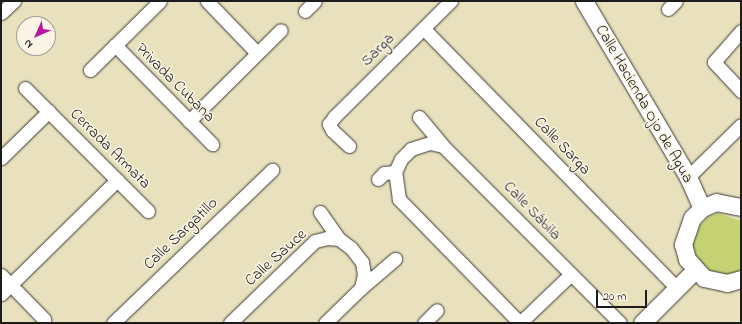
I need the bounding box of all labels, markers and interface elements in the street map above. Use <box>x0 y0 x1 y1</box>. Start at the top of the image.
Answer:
north arrow <box>16 16 56 56</box>
street label: Calle Hacienda Ojo de Agua <box>591 21 697 187</box>
street label: Sarga <box>357 29 399 71</box>
text: N <box>20 35 37 52</box>
street label: Privada Cubana <box>131 39 219 127</box>
street label: Cerrada Armata <box>66 105 154 193</box>
street label: Calle Sarga <box>530 113 594 179</box>
street label: Calle Sábila <box>499 177 565 245</box>
street label: Calle Sargatillo <box>140 194 222 274</box>
street label: Calle Sauce <box>241 225 311 291</box>
scale bar <box>598 282 649 308</box>
text: 20 m <box>603 288 626 306</box>

